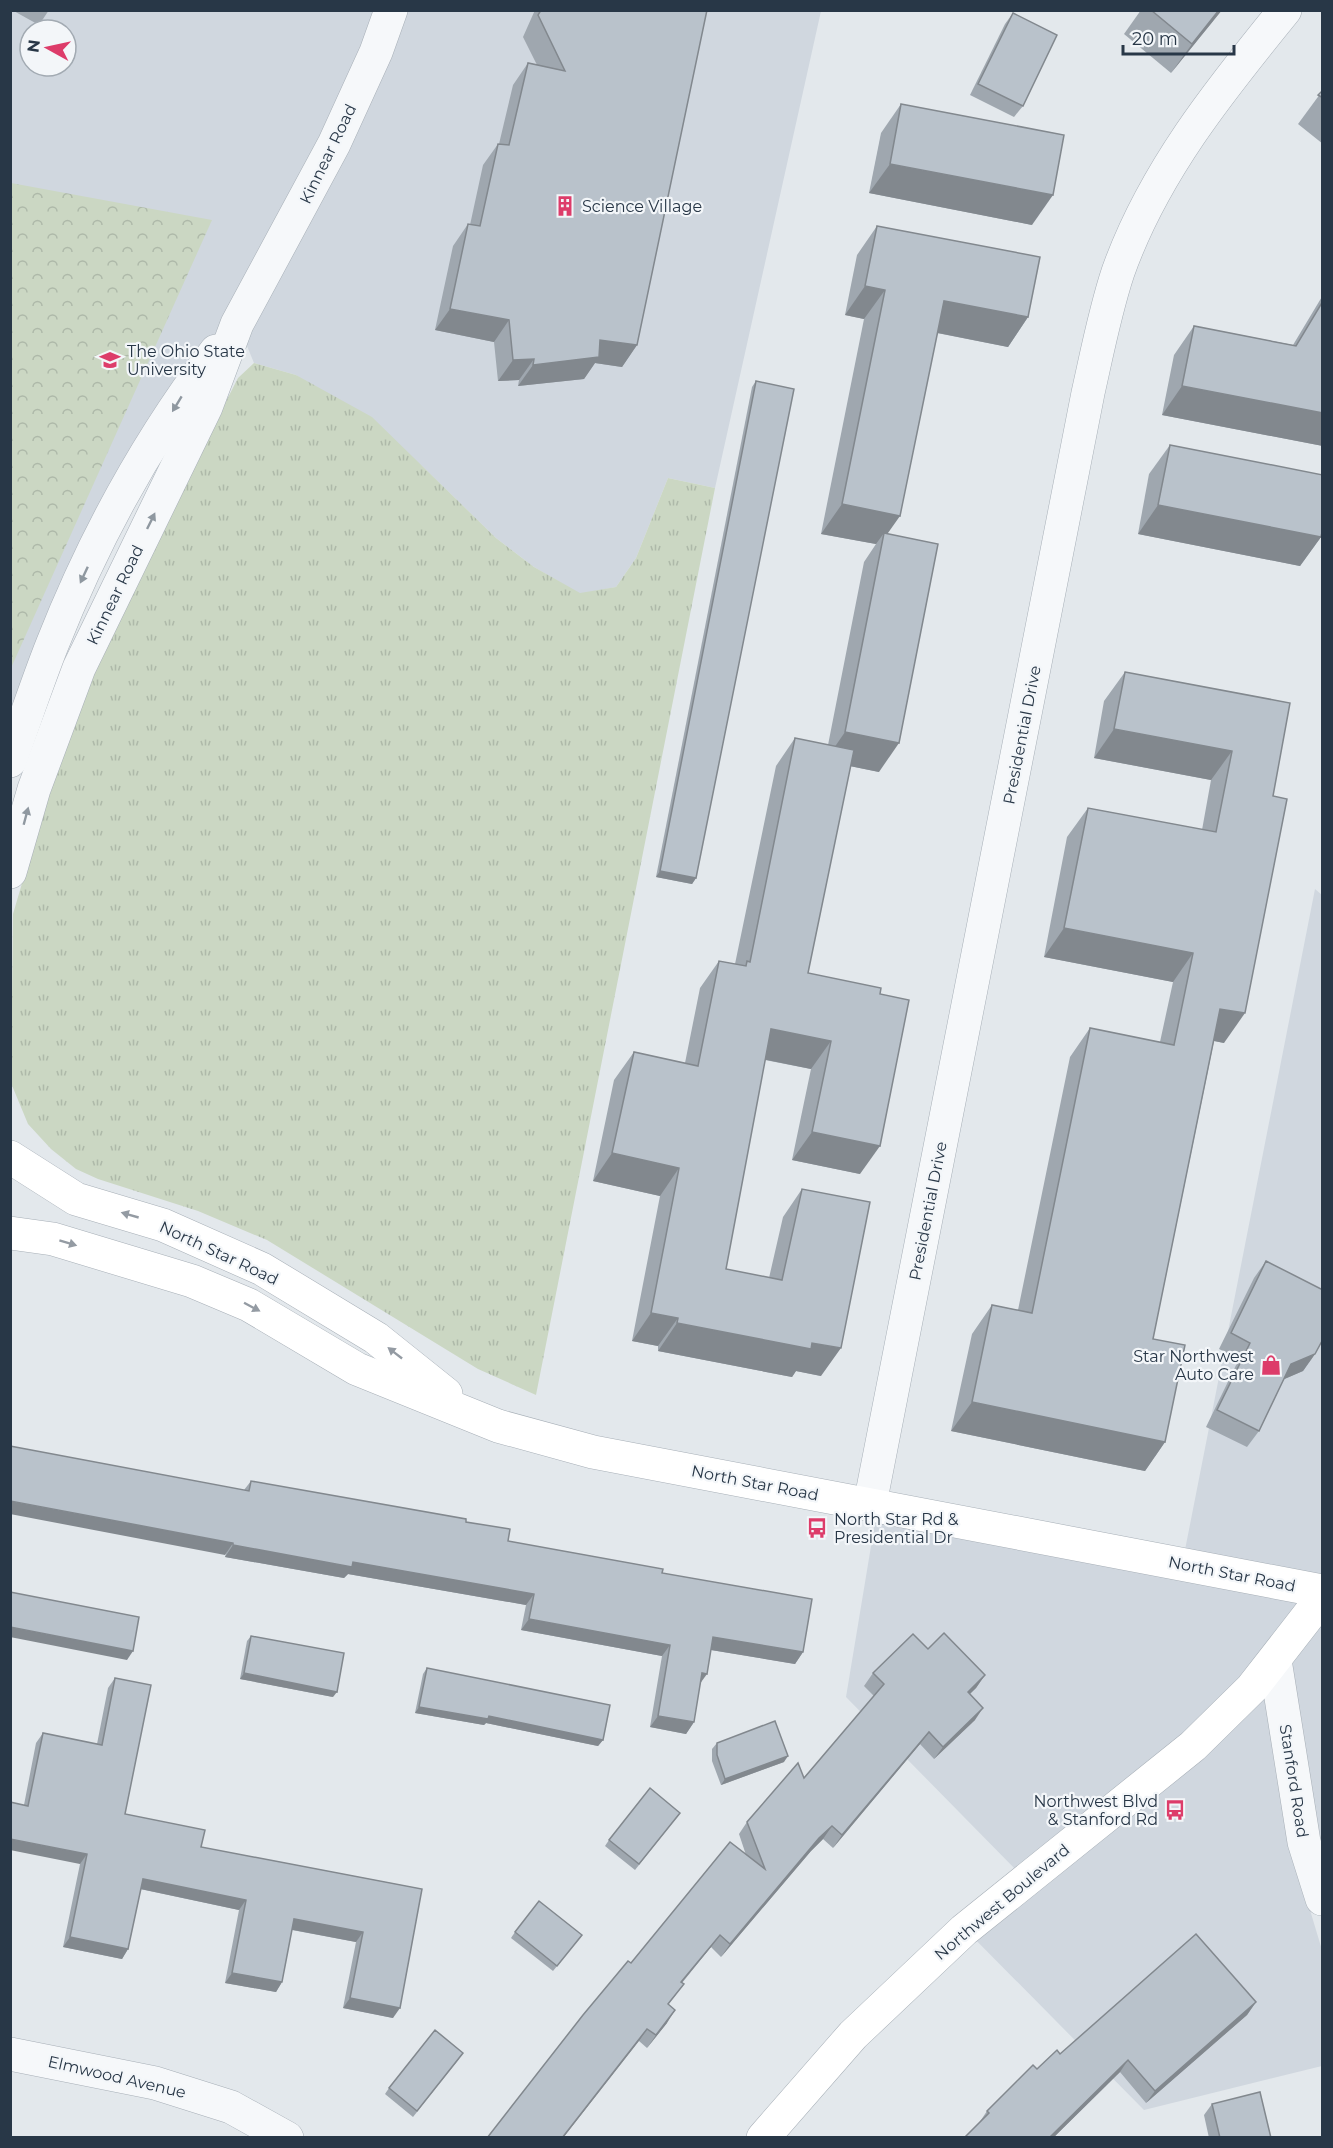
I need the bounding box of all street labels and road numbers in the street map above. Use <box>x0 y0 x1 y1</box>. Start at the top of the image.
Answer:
street label: Kinnear Road <box>296 101 360 207</box>
street label: Kinnear Road <box>83 542 147 648</box>
street label: Presidential Drive <box>999 664 1045 806</box>
street label: Presidential Drive <box>905 1140 951 1282</box>
street label: North Star Road <box>156 1217 282 1289</box>
street label: North Star Road <box>690 1461 820 1505</box>
street label: North Star Road <box>1167 1552 1297 1596</box>
street label: Stanford Road <box>1276 1723 1312 1839</box>
street label: Northwest Boulevard <box>931 1840 1073 1964</box>
street label: Elmwood Avenue <box>46 2052 188 2102</box>

